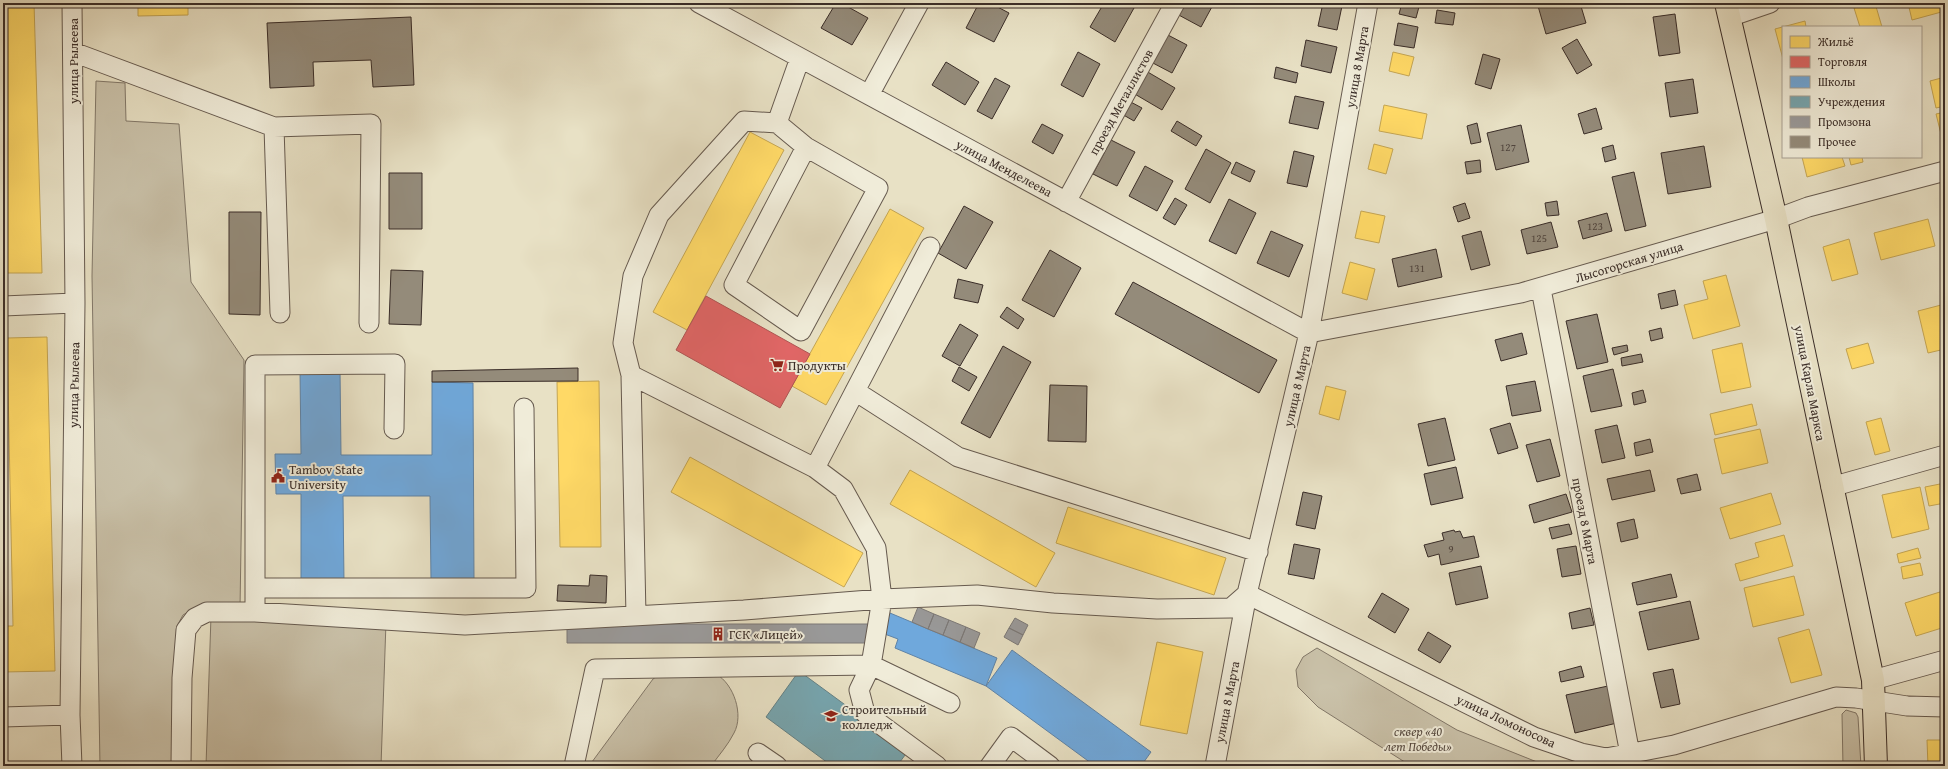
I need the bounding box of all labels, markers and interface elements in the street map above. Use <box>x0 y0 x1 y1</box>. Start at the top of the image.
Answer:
street label: улица Рылеева <box>64 17 83 105</box>
street label: улица 8 Марта <box>1340 24 1374 110</box>
legend <box>1782 26 1922 158</box>
text: Жильё <box>1817 33 1854 50</box>
street label: проезд Металлистов <box>1084 46 1158 158</box>
text: Торговля <box>1818 53 1867 70</box>
text: Школы <box>1818 73 1856 90</box>
text: Учреждения <box>1818 93 1885 110</box>
text: Промзона <box>1818 113 1871 130</box>
text: Прочее <box>1818 133 1856 150</box>
street label: улица Менделеева <box>951 134 1056 202</box>
house number: 127 <box>1500 139 1516 155</box>
house number: 123 <box>1587 218 1603 234</box>
house number: 125 <box>1531 230 1547 246</box>
street label: Лысогорская улица <box>1573 236 1686 287</box>
house number: 131 <box>1409 260 1425 276</box>
street label: улица Карла Маркса <box>1789 323 1831 443</box>
street label: улица Рылеева <box>64 341 84 429</box>
street label: улица 8 Марта <box>1278 343 1316 430</box>
place label: Продукты <box>788 356 846 375</box>
supermarket icon: Продукты <box>769 357 785 373</box>
place label: Tambov State University <box>289 460 363 494</box>
public building icon: Tambov State University <box>270 468 286 484</box>
street label: проезд 8 Марта <box>1567 476 1603 567</box>
house number: 9 <box>1448 541 1454 557</box>
place label: ГСК «Лицей» <box>729 625 803 644</box>
building icon: ГСК «Лицей» <box>710 626 726 642</box>
street label: улица 8 Марта <box>1210 659 1244 746</box>
street label: улица Ломоносова <box>1452 689 1560 753</box>
place label: Строительный колледж <box>842 700 927 734</box>
school or university icon: Строительный колледж <box>823 708 839 724</box>
park label: cквер «40 лет Победы» <box>1384 722 1452 756</box>

